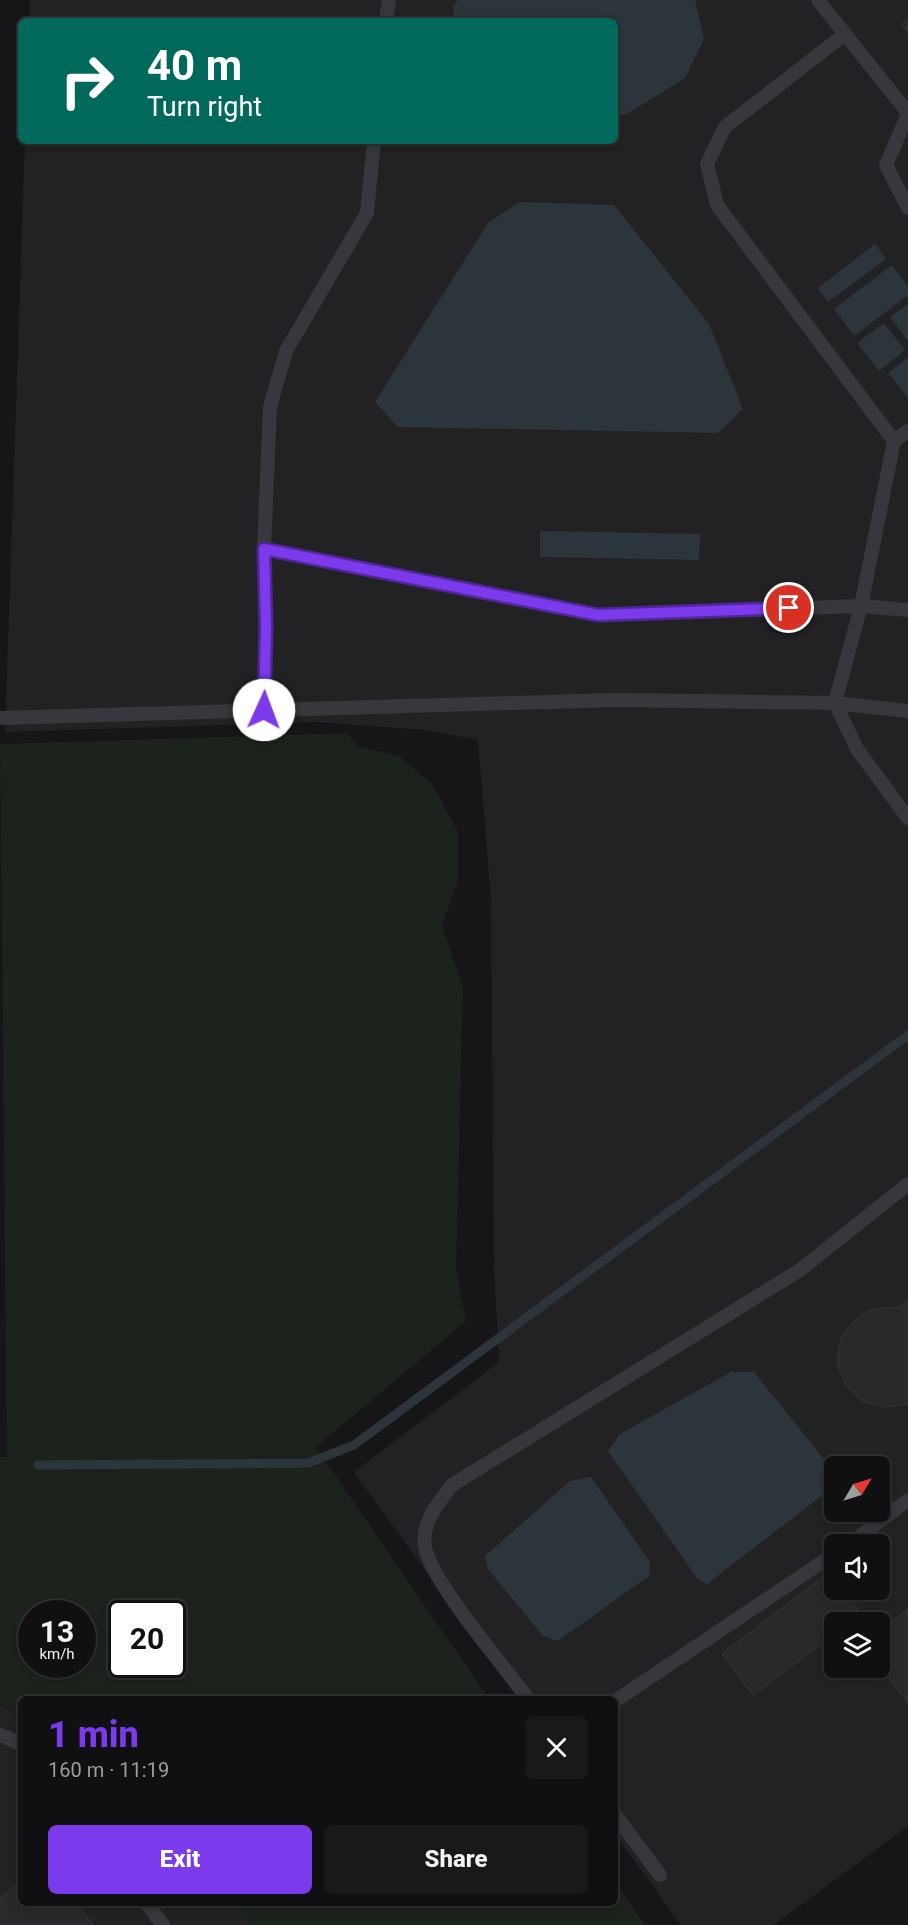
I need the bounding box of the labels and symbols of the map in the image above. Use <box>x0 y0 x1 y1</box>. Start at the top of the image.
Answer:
pin <box>763 582 814 633</box>
position arrow <box>232 678 296 742</box>
north arrow <box>824 1456 890 1522</box>
speed limit sign: 20 <box>108 1600 186 1678</box>

